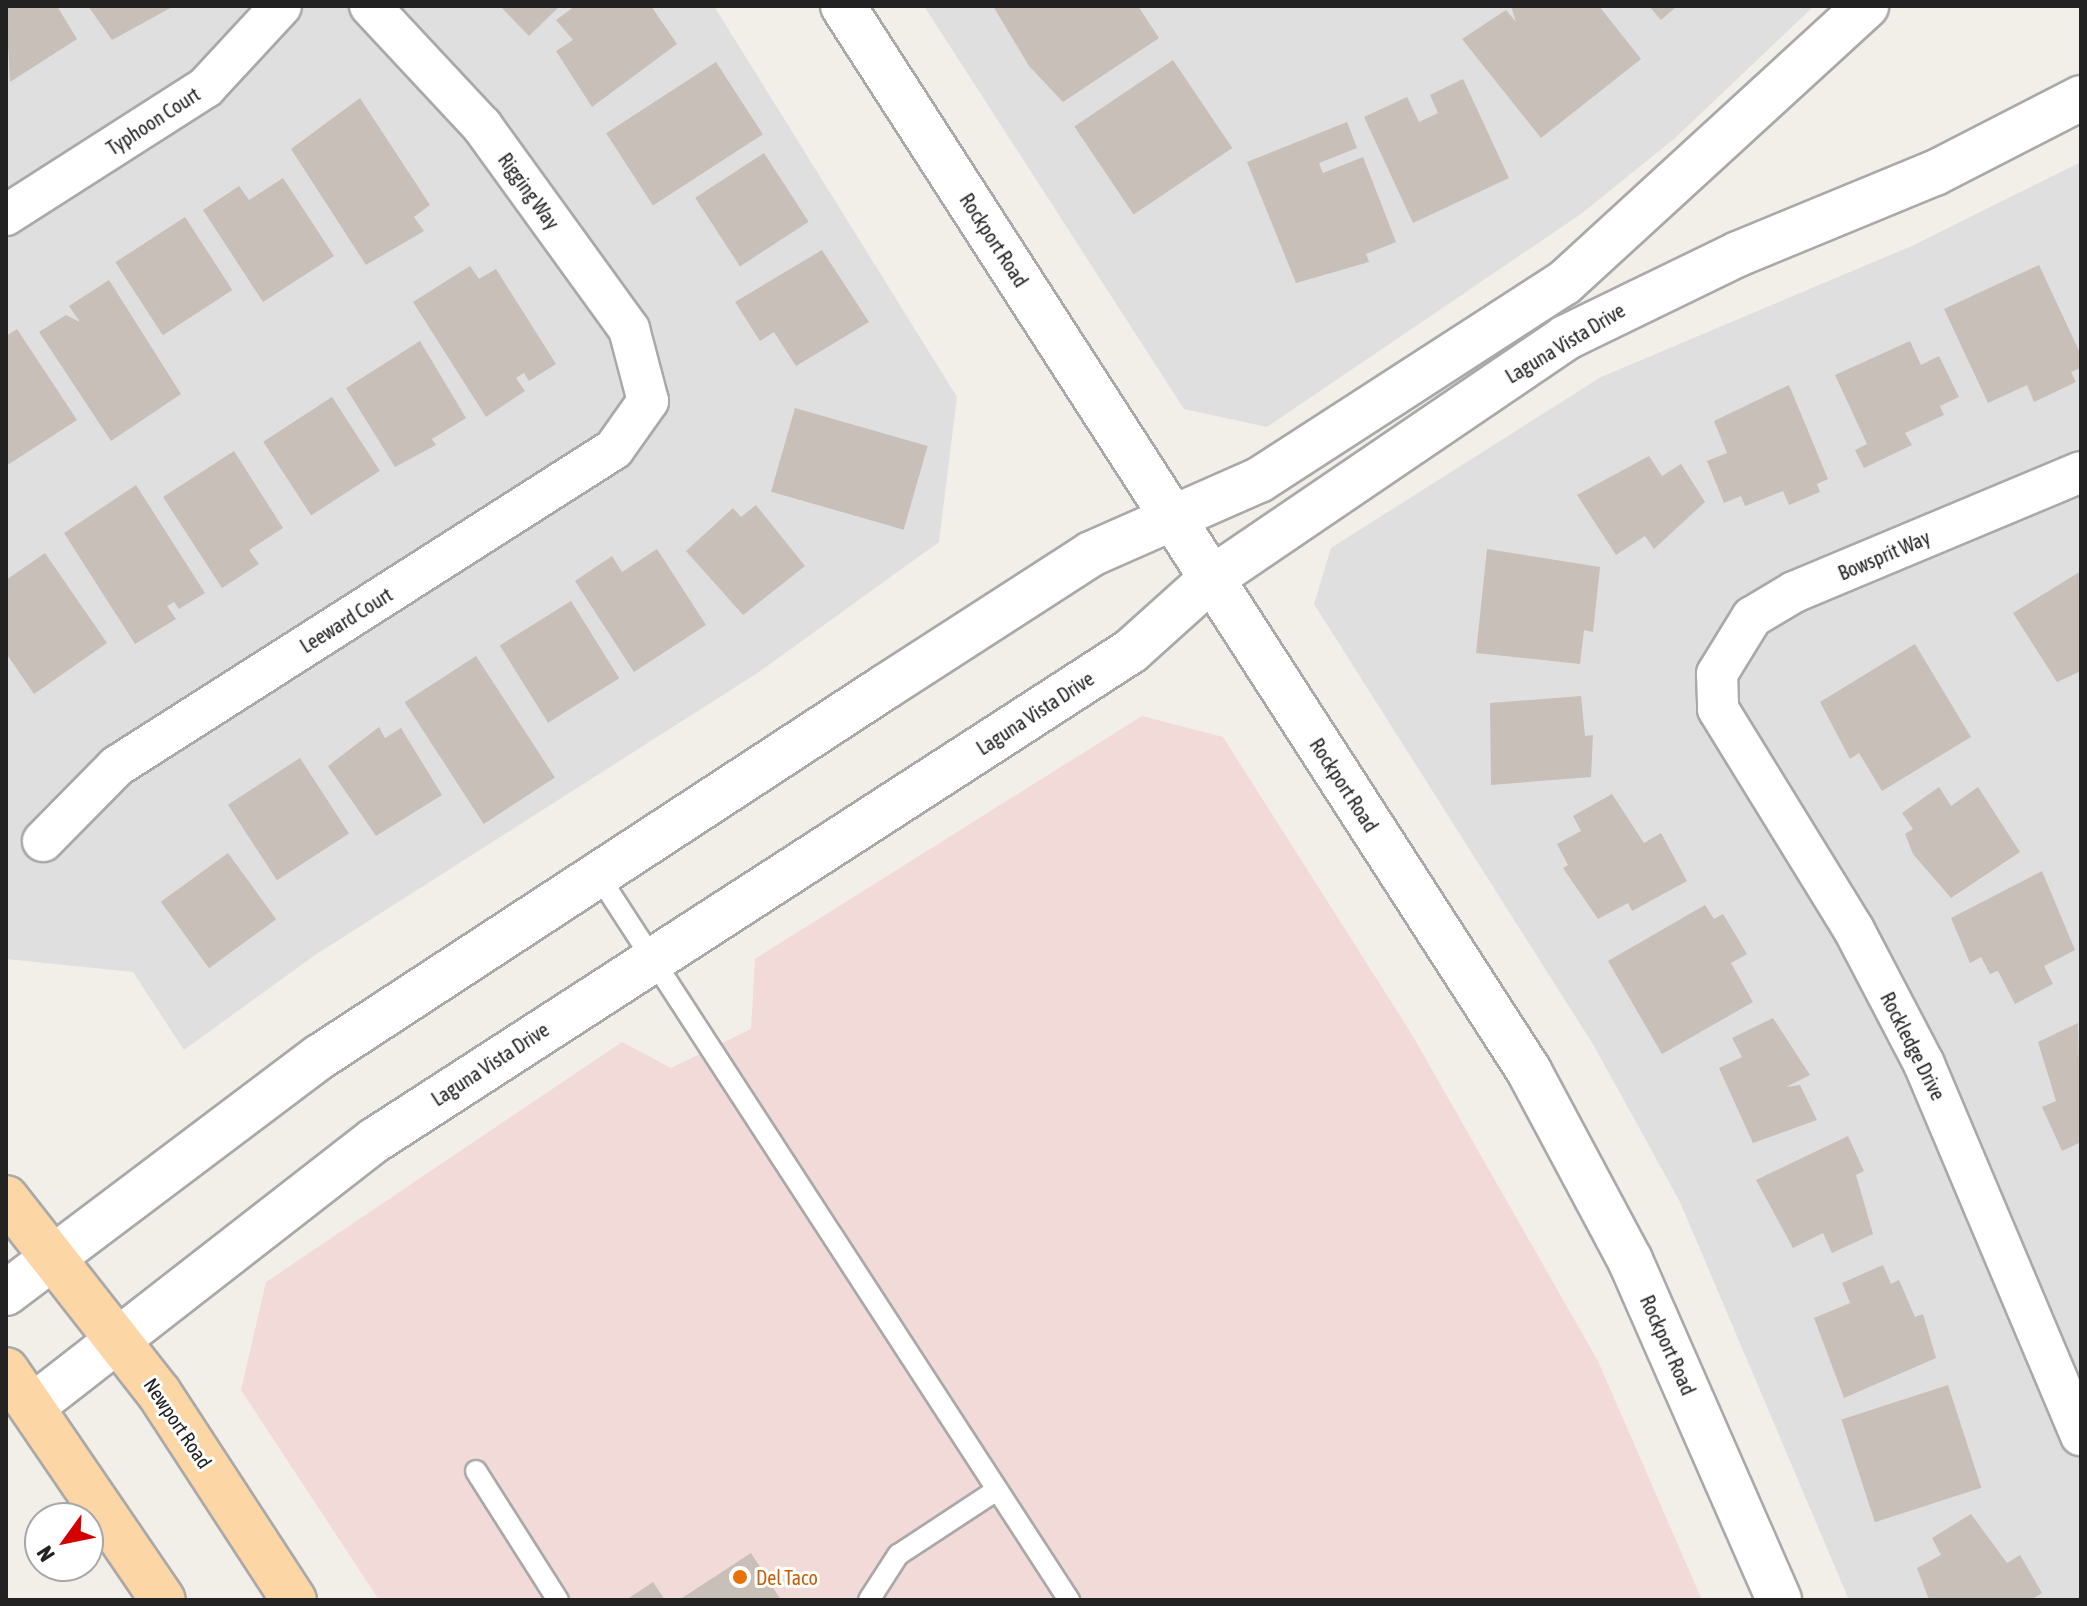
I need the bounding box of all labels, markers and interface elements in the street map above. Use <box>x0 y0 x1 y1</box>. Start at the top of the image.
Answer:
street label: Typhoon Court <box>102 82 204 160</box>
street label: Rigging Way <box>493 148 565 234</box>
street label: Rockport Road <box>955 189 1033 291</box>
street label: Laguna Vista Drive <box>1501 298 1629 388</box>
street label: Bowsprit Way <box>1834 525 1934 585</box>
street label: Leeward Court <box>295 582 397 658</box>
street label: Laguna Vista Drive <box>972 666 1098 760</box>
street label: Rockport Road <box>1305 734 1383 836</box>
street label: Rockledge Drive <box>1876 988 1950 1104</box>
street label: Laguna Vista Drive <box>427 1017 553 1111</box>
street label: Rockport Road <box>1635 1291 1701 1399</box>
street label: Newport Road <box>139 1373 217 1473</box>
north arrow <box>24 1502 104 1582</box>
text: N <box>31 1541 60 1567</box>
place label: Del Taco <box>756 1565 818 1589</box>
marker: Del Taco <box>731 1568 749 1586</box>

